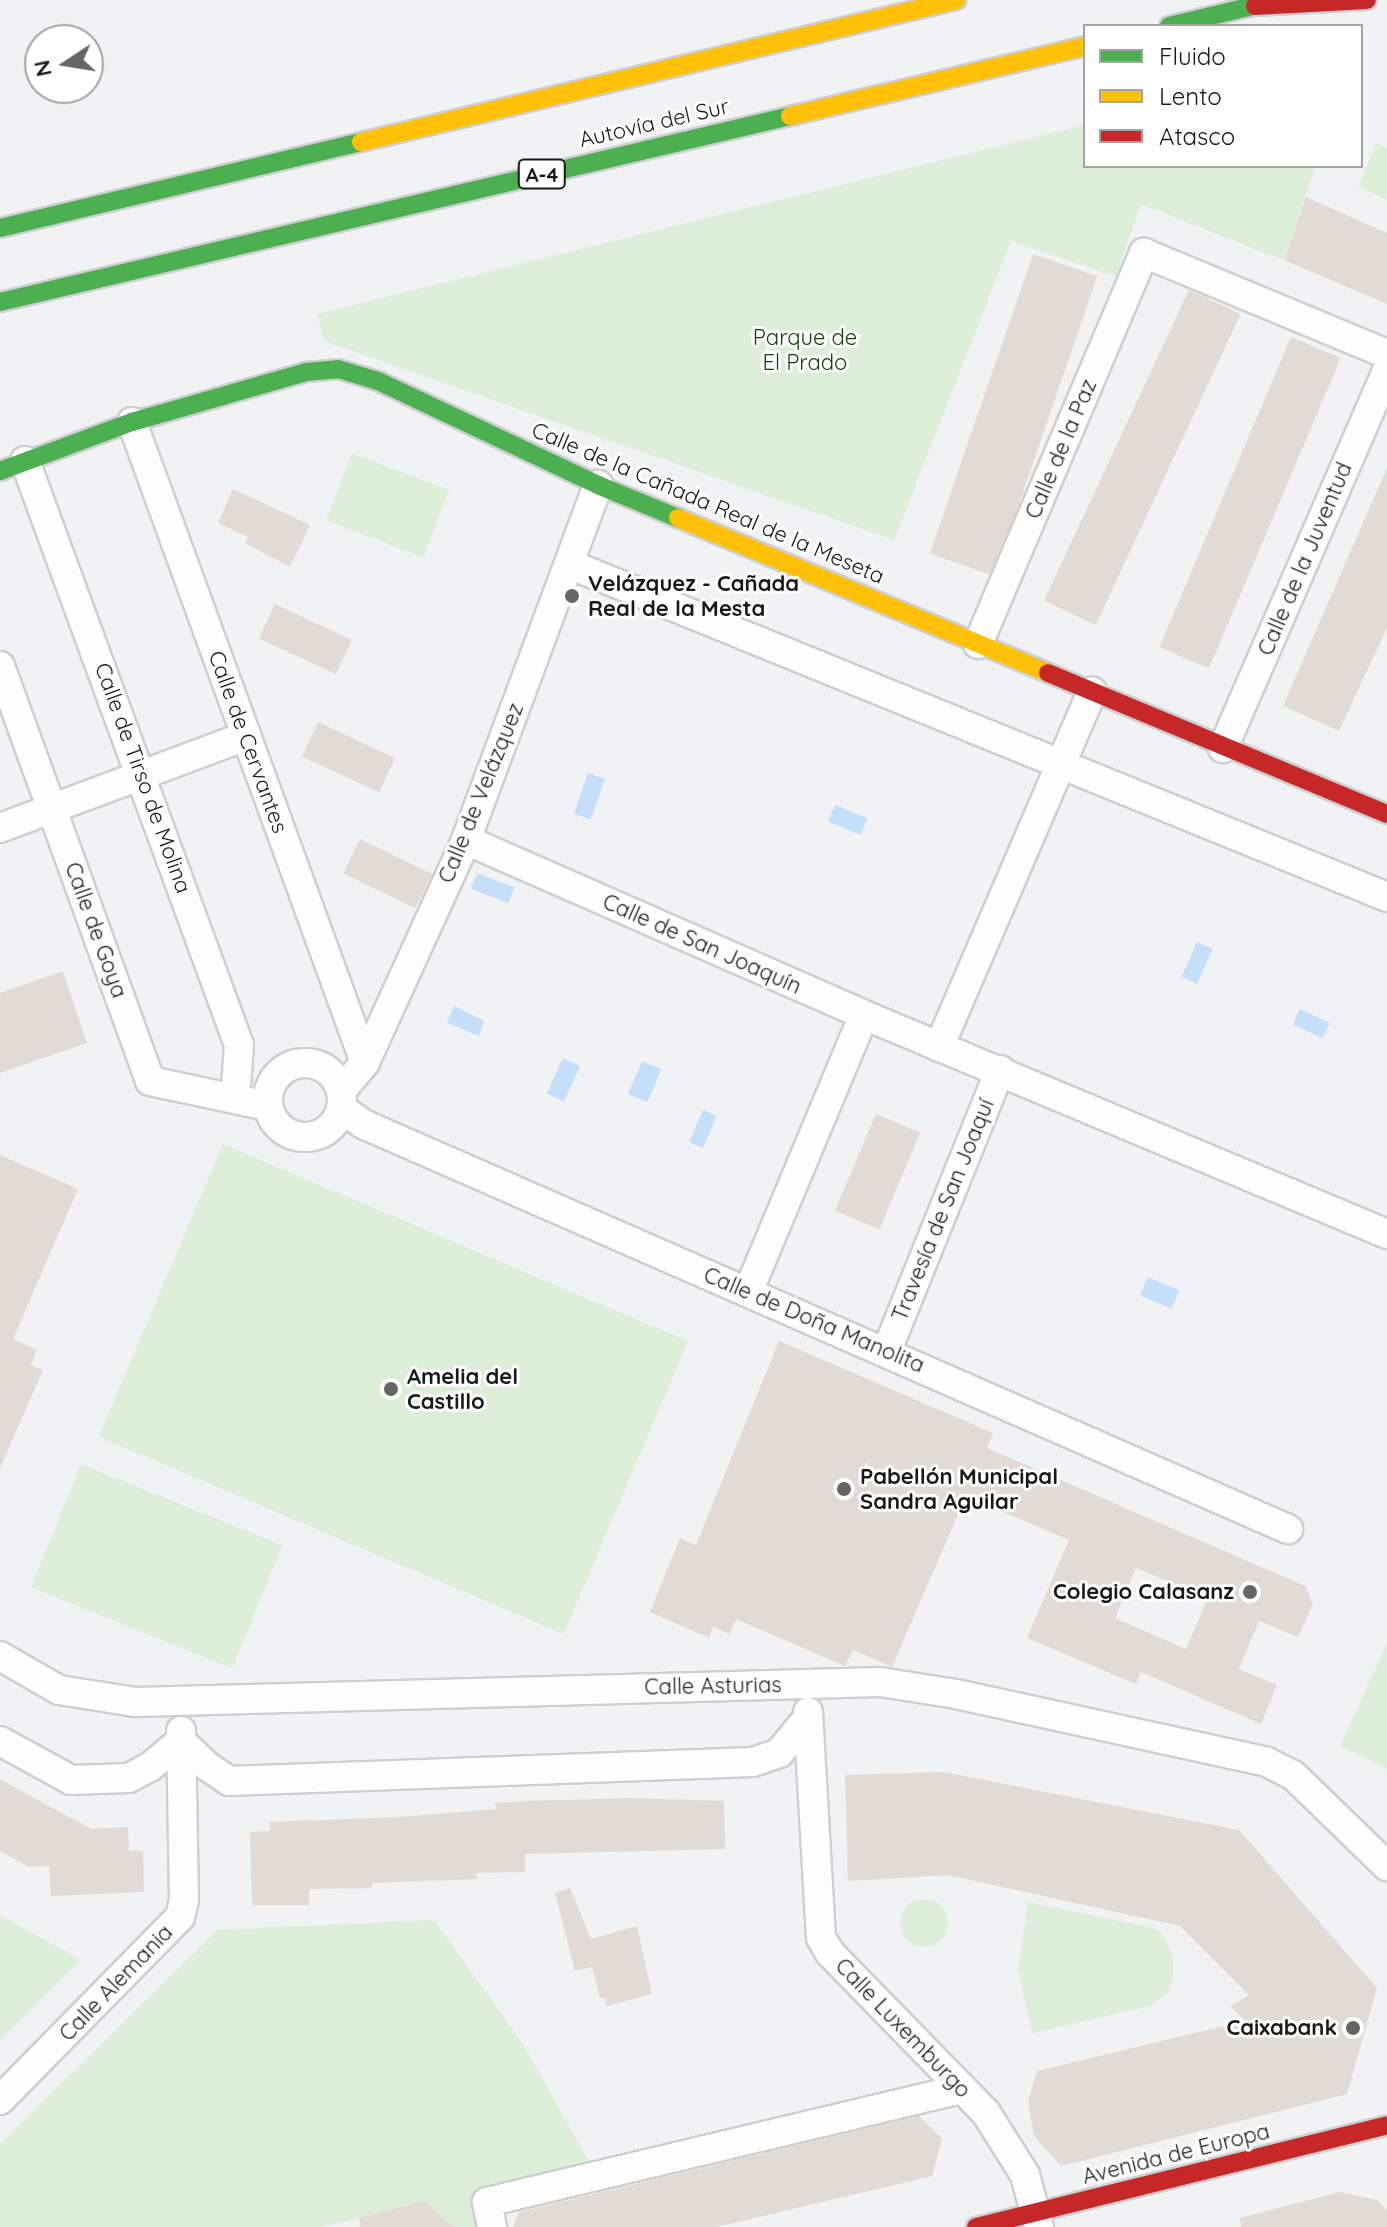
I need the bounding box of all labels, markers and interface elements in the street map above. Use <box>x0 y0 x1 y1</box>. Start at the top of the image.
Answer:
north arrow <box>24 24 104 104</box>
legend <box>1083 24 1363 168</box>
text: Fluido <box>1159 41 1226 71</box>
text: N <box>27 58 58 79</box>
text: Lento <box>1159 81 1222 111</box>
street label: Autovía del Sur <box>577 93 731 153</box>
text: Atasco <box>1159 121 1235 151</box>
road number: A-4 <box>516 158 568 190</box>
park label: Parque de El Prado <box>753 324 857 376</box>
street label: Calle de la Paz <box>1020 375 1102 523</box>
street label: Calle de la Cañada Real de la Meseta <box>528 417 888 589</box>
street label: Calle de la Juventud <box>1252 458 1358 660</box>
place label: Velázquez - Cañada Real de la Mesta <box>588 570 799 622</box>
marker: Velázquez - Cañada Real de la Mesta <box>563 587 581 605</box>
street label: Calle de Cervantes <box>203 647 293 837</box>
street label: Calle de Tirso de Molina <box>89 659 197 897</box>
street label: Calle de Velázquez <box>433 699 529 887</box>
street label: Calle de Goya <box>59 859 133 1001</box>
street label: Calle de San Joaquín <box>599 888 805 1000</box>
street label: Travesía de San Joaquí <box>886 1095 1000 1325</box>
street label: Calle de Doña Manolita <box>700 1262 928 1378</box>
place label: Amelia del Castillo <box>407 1363 518 1414</box>
marker: Amelia del Castillo <box>382 1380 400 1398</box>
place label: Pabellón Municipal Sandra Aguilar <box>860 1463 1058 1514</box>
marker: Pabellón Municipal Sandra Aguilar <box>835 1480 853 1498</box>
place label: Colegio Calasanz <box>1053 1579 1234 1605</box>
marker: Colegio Calasanz <box>1241 1583 1259 1601</box>
street label: Calle Asturias <box>644 1672 782 1700</box>
street label: Calle Alemania <box>54 1919 178 2047</box>
street label: Calle Luxemburgo <box>830 1953 976 2103</box>
place label: Caixabank <box>1226 2015 1337 2041</box>
marker: Caixabank <box>1344 2019 1362 2037</box>
street label: Avenida de Europa <box>1080 2118 1272 2190</box>

